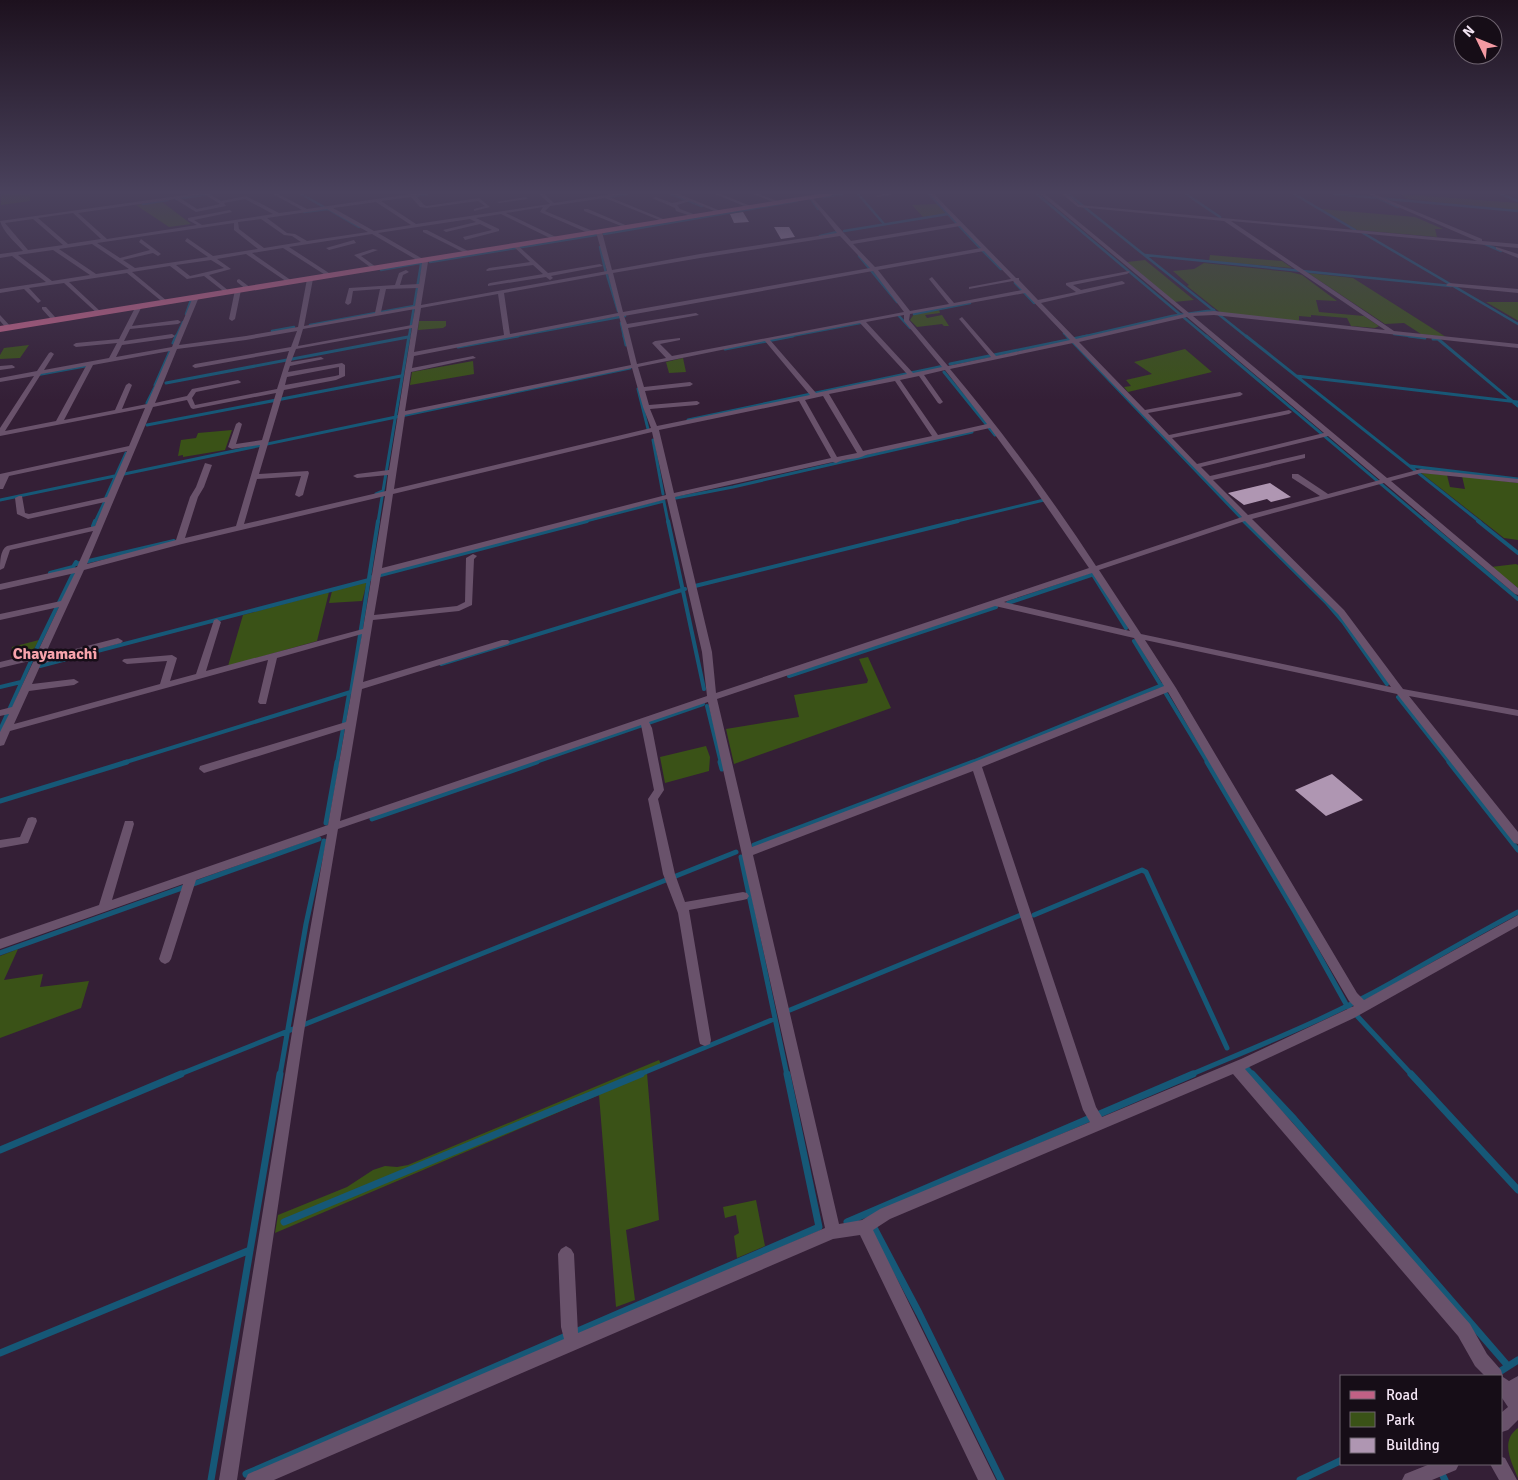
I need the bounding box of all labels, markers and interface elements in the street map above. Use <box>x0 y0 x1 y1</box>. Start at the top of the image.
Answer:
north arrow <box>1453 15 1503 65</box>
text: N <box>1459 22 1478 41</box>
district label: Chayamachi <box>13 644 97 664</box>
legend <box>1340 1375 1503 1465</box>
text: Road <box>1386 1386 1418 1404</box>
text: Park <box>1386 1411 1415 1429</box>
text: Building <box>1386 1436 1440 1454</box>

